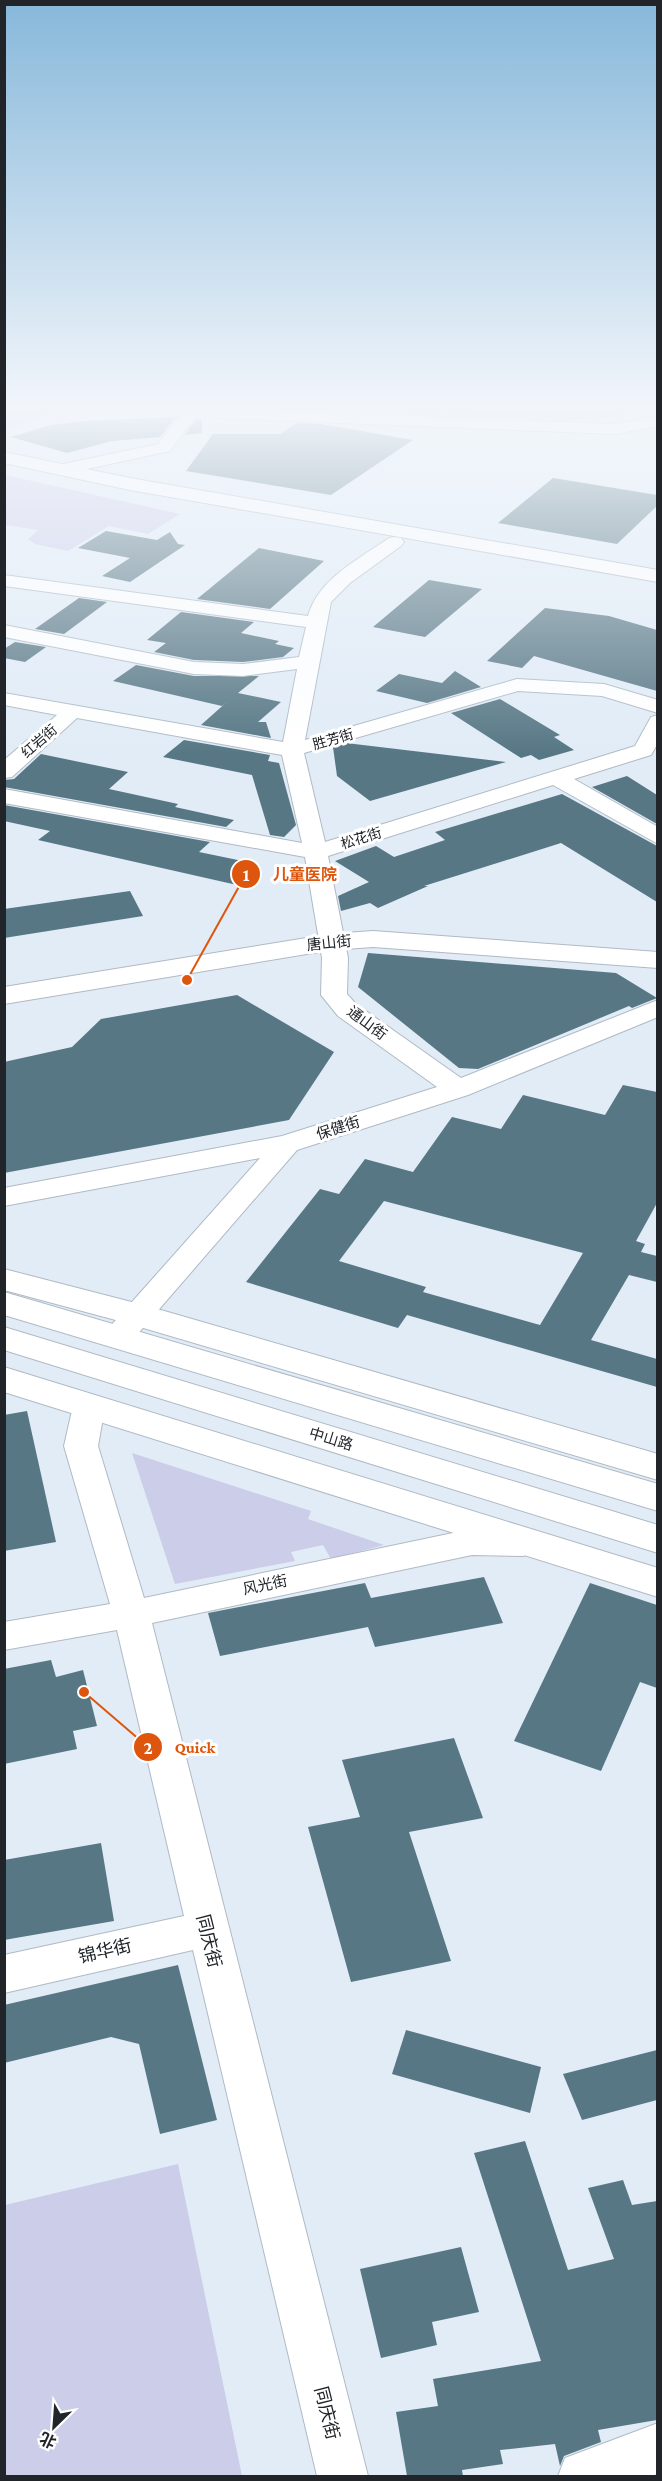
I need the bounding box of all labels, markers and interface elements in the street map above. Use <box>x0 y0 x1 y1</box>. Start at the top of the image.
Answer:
street label: 红岩街 <box>18 721 60 761</box>
street label: 胜芳街 <box>311 726 355 752</box>
street label: 松花街 <box>339 824 383 852</box>
callout: 儿童医院 <box>231 857 349 891</box>
text: 1 <box>243 865 250 885</box>
text: 儿童医院 <box>273 865 337 883</box>
street label: 唐山街 <box>306 933 352 953</box>
street label: 通山街 <box>344 1003 390 1043</box>
street label: 保健街 <box>314 1113 362 1143</box>
street label: 中山路 <box>307 1425 355 1453</box>
street label: 风光街 <box>241 1572 289 1598</box>
callout: Quick <box>133 1730 227 1764</box>
text: 2 <box>143 1738 153 1758</box>
text: Quick <box>175 1739 216 1756</box>
street label: 同庆街 <box>193 1912 225 1970</box>
street label: 锦华街 <box>76 1935 134 1967</box>
street label: 同庆街 <box>311 2384 343 2442</box>
north arrow <box>24 2397 84 2457</box>
text: 北 <box>37 2429 59 2451</box>

